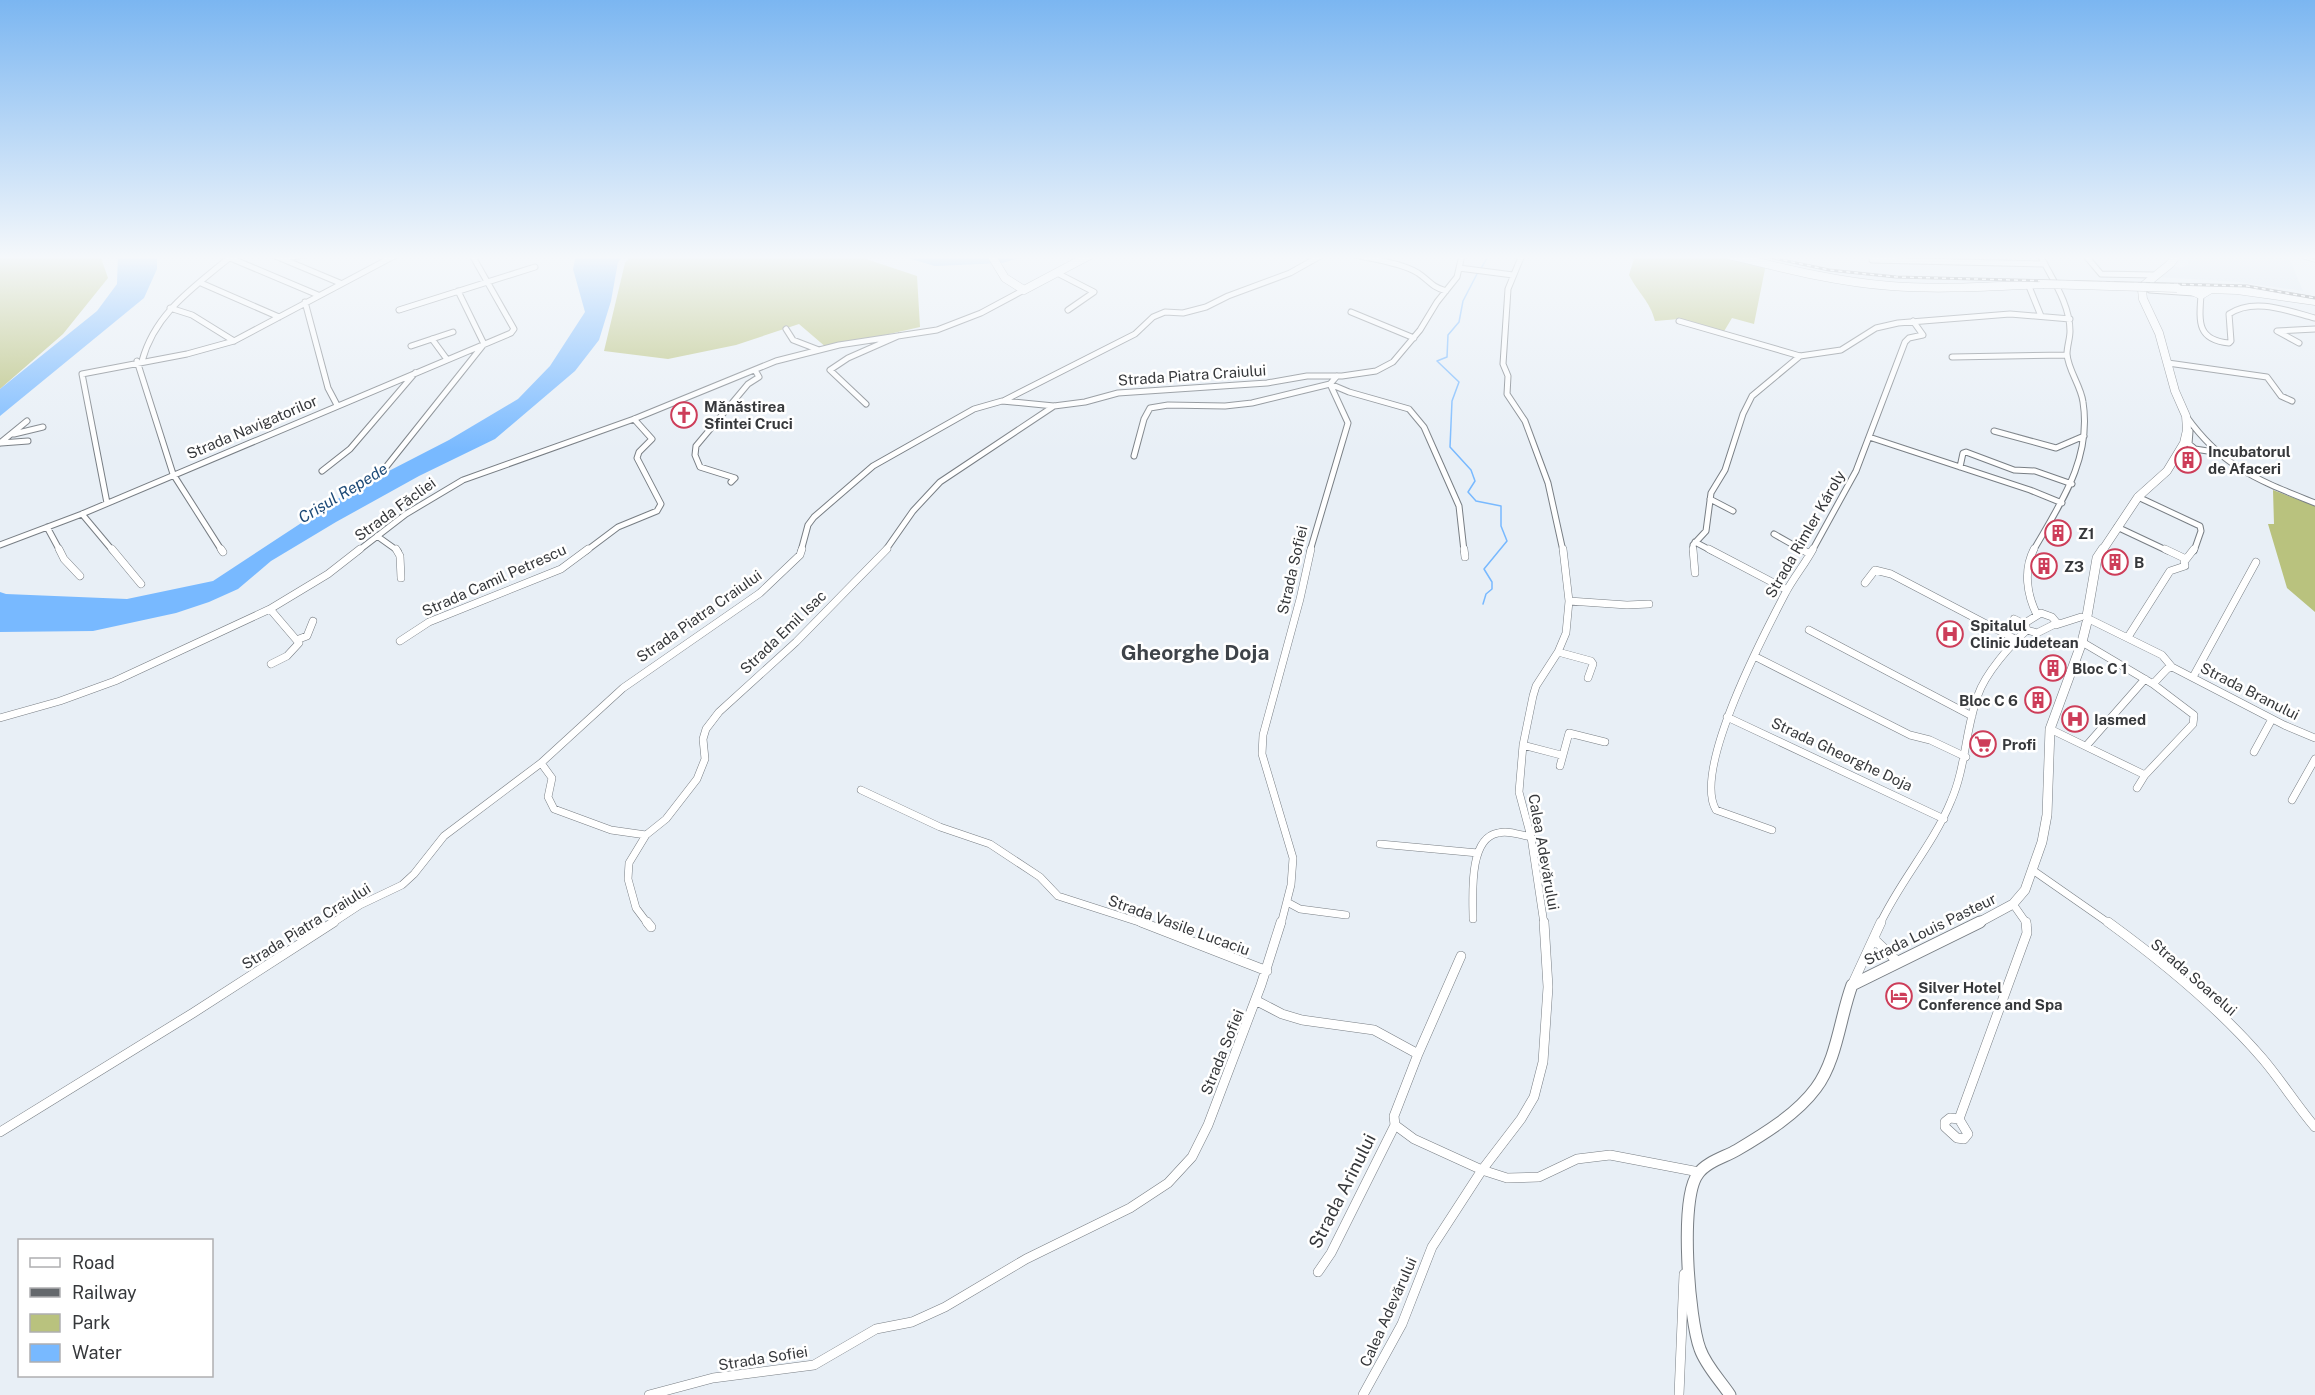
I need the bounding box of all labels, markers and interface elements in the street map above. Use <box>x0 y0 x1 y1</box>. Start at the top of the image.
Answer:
street label: Strada Piatra Craiului <box>1117 361 1267 389</box>
street label: Strada Navigatorilor <box>184 392 320 462</box>
place label: Mănăstirea Sfintei Cruci <box>704 398 793 432</box>
church icon: Mănăstirea Sfintei Cruci <box>669 400 699 430</box>
place label: Incubatorul de Afaceri <box>2208 443 2291 477</box>
building icon: Incubatorul de Afaceri <box>2173 445 2203 475</box>
water label: Crișul Repede <box>295 459 391 527</box>
street label: Strada Rimler Károly <box>1762 467 1848 601</box>
street label: Strada Făcliei <box>351 474 439 544</box>
building icon: Z1 <box>2043 518 2073 548</box>
street label: Strada Sofiei <box>1274 524 1310 616</box>
place label: Z1 <box>2078 525 2094 542</box>
street label: Strada Camil Petrescu <box>419 541 569 619</box>
building icon: B <box>2100 547 2130 577</box>
building icon: Z3 <box>2029 551 2059 581</box>
place label: B <box>2134 554 2144 571</box>
place label: Z3 <box>2064 558 2084 575</box>
street label: Strada Piatra Craiului <box>633 566 765 666</box>
street label: Strada Emil Isac <box>737 587 829 677</box>
place label: Spitalul Clinic Judetean <box>1970 617 2079 651</box>
hospital icon: Spitalul Clinic Judetean <box>1935 619 1965 649</box>
district label: Gheorghe Doja <box>1121 640 1269 665</box>
building icon: Bloc C 1 <box>2038 653 2068 683</box>
street label: Strada Branului <box>2198 659 2302 723</box>
place label: Bloc C 1 <box>2072 660 2128 677</box>
building icon: Bloc C 6 <box>2023 685 2053 715</box>
place label: Bloc C 6 <box>1959 692 2018 709</box>
hospital icon: Iasmed <box>2060 704 2090 734</box>
place label: Iasmed <box>2094 711 2146 728</box>
street label: Strada Gheorghe Doja <box>1769 714 1915 794</box>
supermarket icon: Profi <box>1968 729 1998 759</box>
place label: Profi <box>2002 736 2036 753</box>
street label: Calea Adevărului <box>1525 792 1563 912</box>
street label: Strada Piatra Craiului <box>239 879 373 973</box>
street label: Strada Louis Pasteur <box>1861 890 1999 968</box>
street label: Strada Vasile Lucaciu <box>1106 891 1252 959</box>
street label: Strada Soarelui <box>2148 935 2240 1019</box>
place label: Silver Hotel Conference and Spa <box>1918 979 2062 1013</box>
hotel icon: Silver Hotel Conference and Spa <box>1884 981 1914 1011</box>
street label: Strada Sofiei <box>1197 1007 1247 1097</box>
street label: Strada Arinului <box>1304 1130 1380 1252</box>
legend <box>18 1239 213 1377</box>
text: Road <box>72 1252 115 1273</box>
street label: Calea Adevărului <box>1356 1255 1420 1369</box>
text: Railway <box>72 1282 137 1303</box>
text: Park <box>72 1312 110 1333</box>
text: Water <box>72 1342 122 1363</box>
street label: Strada Sofiei <box>717 1343 809 1373</box>

